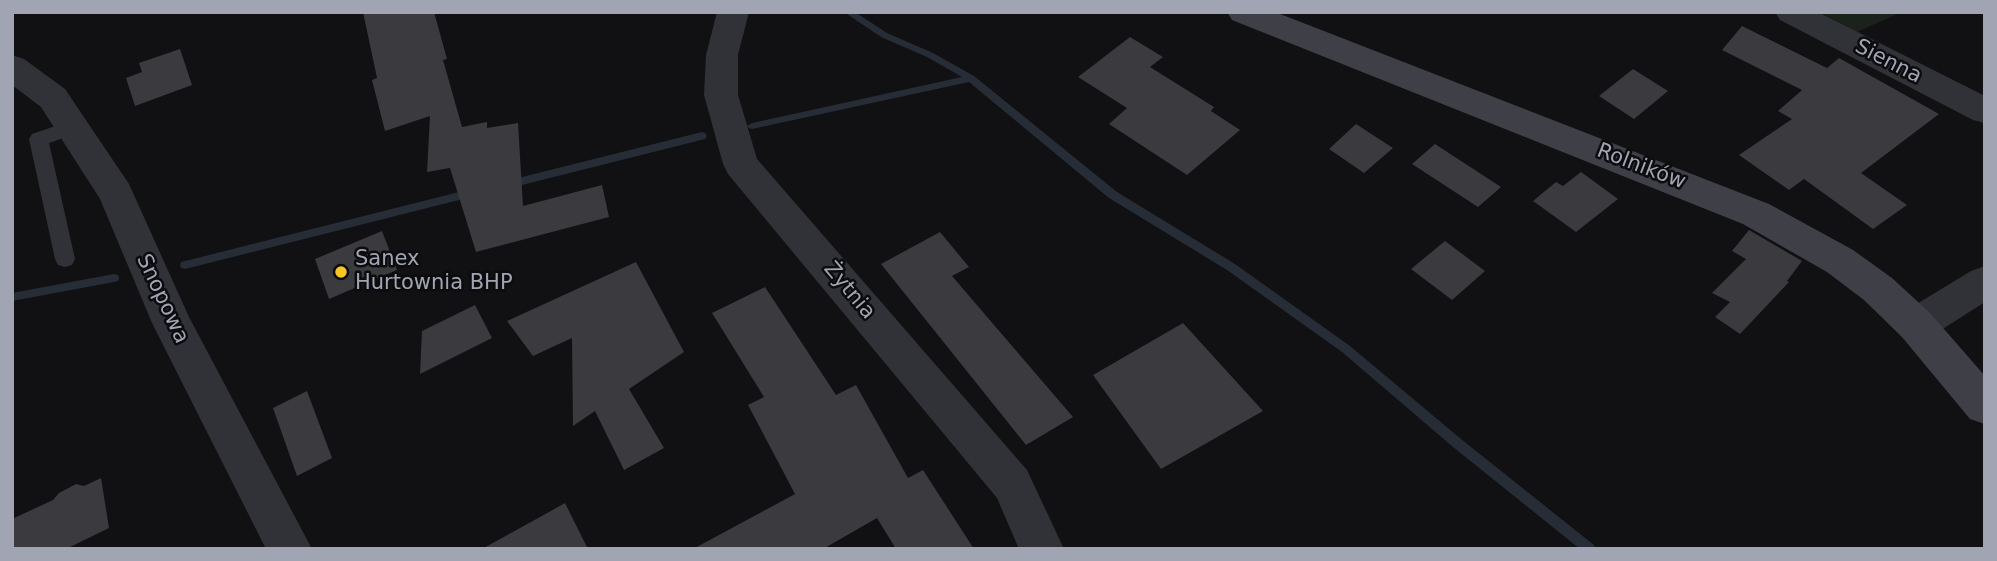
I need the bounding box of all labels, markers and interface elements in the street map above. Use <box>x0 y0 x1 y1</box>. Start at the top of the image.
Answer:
street label: Sienna <box>1850 35 1926 89</box>
street label: Rolników <box>1593 139 1689 195</box>
place label: Sanex Hurtownia BHP <box>355 247 513 297</box>
street label: Snopowa <box>130 250 194 348</box>
street label: Żytnia <box>818 257 880 325</box>
marker: Sanex Hurtownia BHP <box>333 264 349 280</box>

